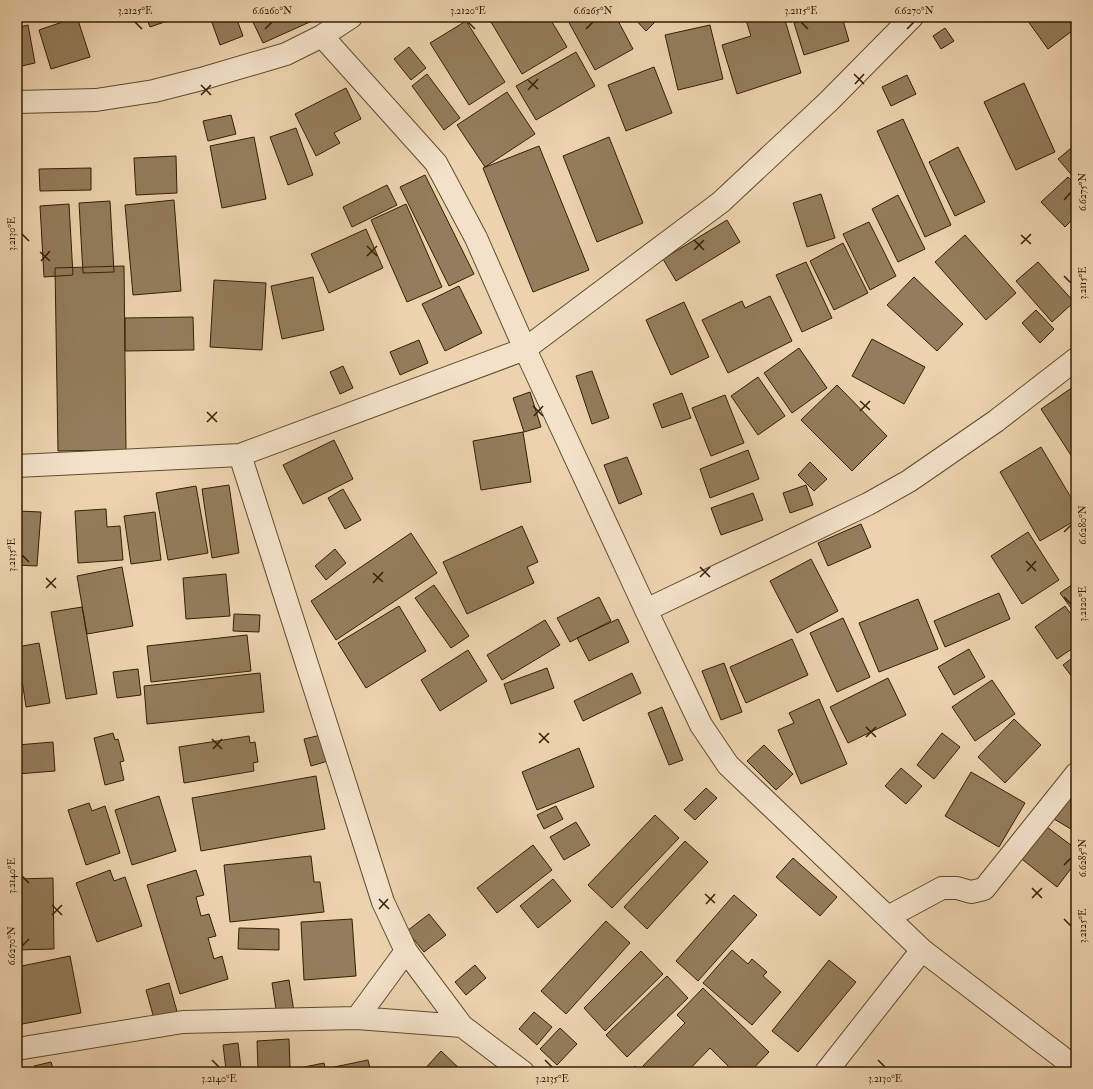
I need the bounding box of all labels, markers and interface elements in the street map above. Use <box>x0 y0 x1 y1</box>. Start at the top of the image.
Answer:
text: 3.2125°E <box>118 5 152 17</box>
text: 6.6260°N <box>252 5 292 17</box>
text: 3.2120°E <box>450 5 486 17</box>
text: 6.6265°N <box>573 5 613 17</box>
text: 3.2115°E <box>784 5 818 17</box>
text: 6.6270°N <box>894 5 934 17</box>
text: 6.6275°N <box>1077 173 1089 211</box>
text: 3.2130°E <box>6 217 18 251</box>
text: 3.2115°E <box>1077 266 1089 300</box>
text: 6.6280°N <box>1077 505 1089 545</box>
text: 3.2135°E <box>6 538 18 572</box>
text: 3.2120°E <box>1077 586 1089 622</box>
text: 6.6285°N <box>1077 839 1089 877</box>
text: 3.2140°E <box>6 858 18 894</box>
text: 3.2125°E <box>1077 909 1089 943</box>
text: 6.6270°N <box>6 926 18 966</box>
text: 3.2140°E <box>201 1073 237 1085</box>
text: 3.2135°E <box>535 1073 569 1085</box>
text: 3.2130°E <box>868 1073 902 1085</box>

